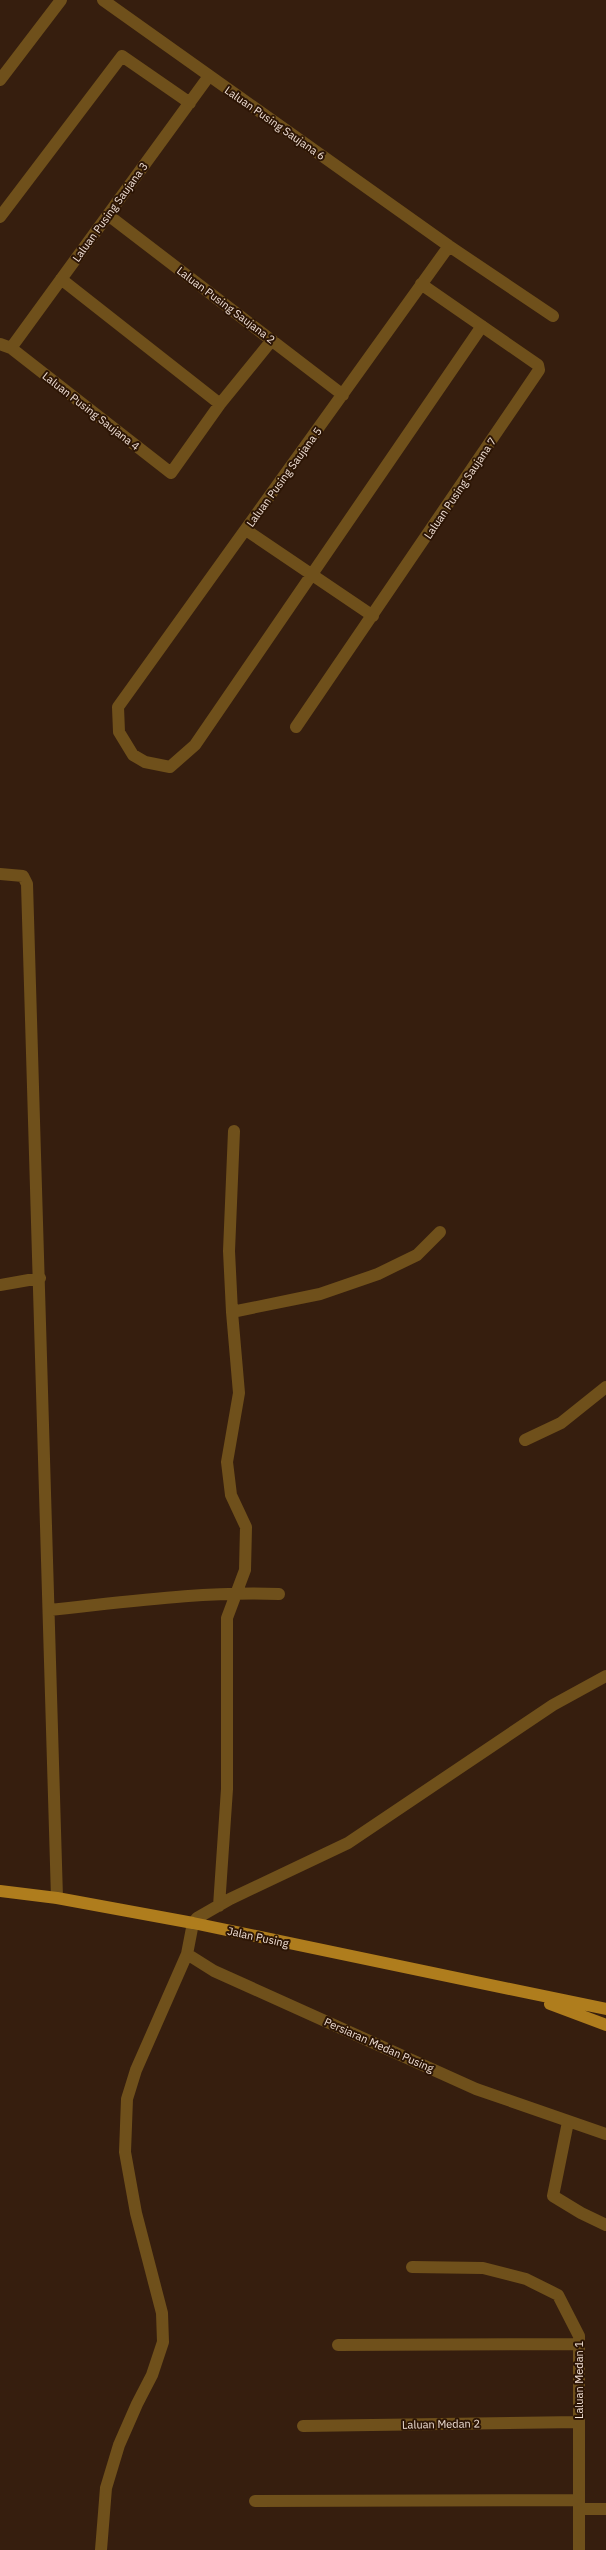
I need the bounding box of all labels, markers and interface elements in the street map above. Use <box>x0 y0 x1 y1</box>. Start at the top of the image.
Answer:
street label: Laluan Pusing Saujana 6 <box>222 83 328 163</box>
street label: Laluan Pusing Saujana 3 <box>69 160 151 264</box>
street label: Laluan Pusing Saujana 2 <box>174 263 278 347</box>
street label: Laluan Pusing Saujana 4 <box>40 369 143 454</box>
street label: Laluan Pusing Saujana 5 <box>243 425 325 529</box>
street label: Laluan Pusing Saujana 7 <box>421 435 499 541</box>
street label: Jalan Pusing <box>226 1924 290 1950</box>
street label: Persiaran Medan Pusing <box>322 2015 436 2076</box>
street label: Laluan Medan 1 <box>572 2341 586 2419</box>
street label: Laluan Medan 2 <box>402 2416 480 2432</box>

